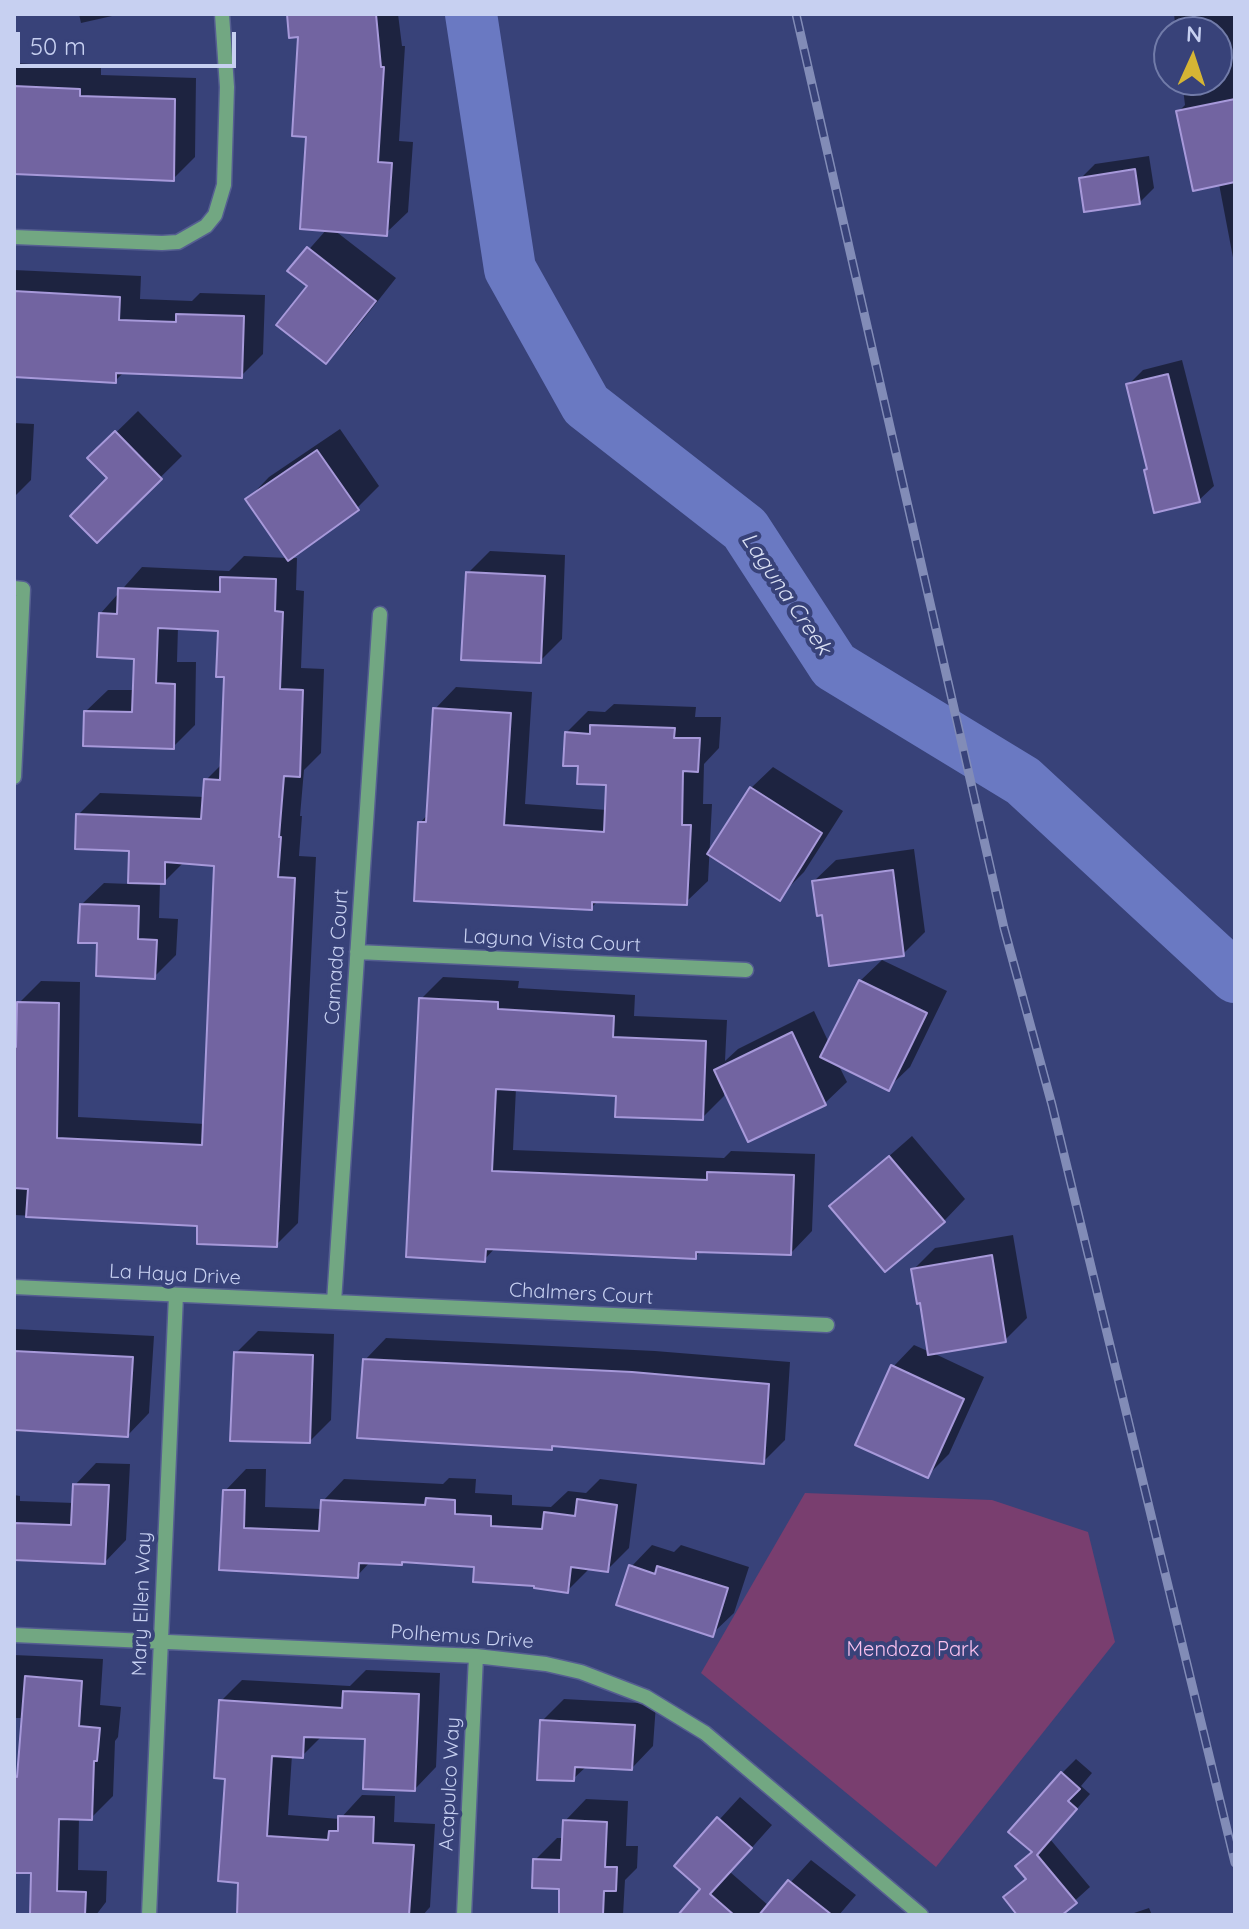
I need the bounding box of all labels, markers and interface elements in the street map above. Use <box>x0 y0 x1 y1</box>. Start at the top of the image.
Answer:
scale bar <box>20 16 240 66</box>
north arrow <box>1153 16 1233 96</box>
text: N <box>1185 20 1203 48</box>
text: 50 m <box>30 31 86 61</box>
water label: Laguna Creek <box>735 528 837 660</box>
street label: Camada Court <box>320 888 354 1026</box>
street label: Laguna Vista Court <box>463 924 641 958</box>
street label: La Haya Drive <box>109 1260 241 1290</box>
street label: Chalmers Court <box>508 1278 654 1310</box>
street label: Mary Ellen Way <box>127 1531 157 1677</box>
street label: Polhemus Drive <box>390 1620 534 1654</box>
park label: Mendoza Park <box>847 1638 979 1662</box>
street label: Acapulco Way <box>435 1717 465 1851</box>

